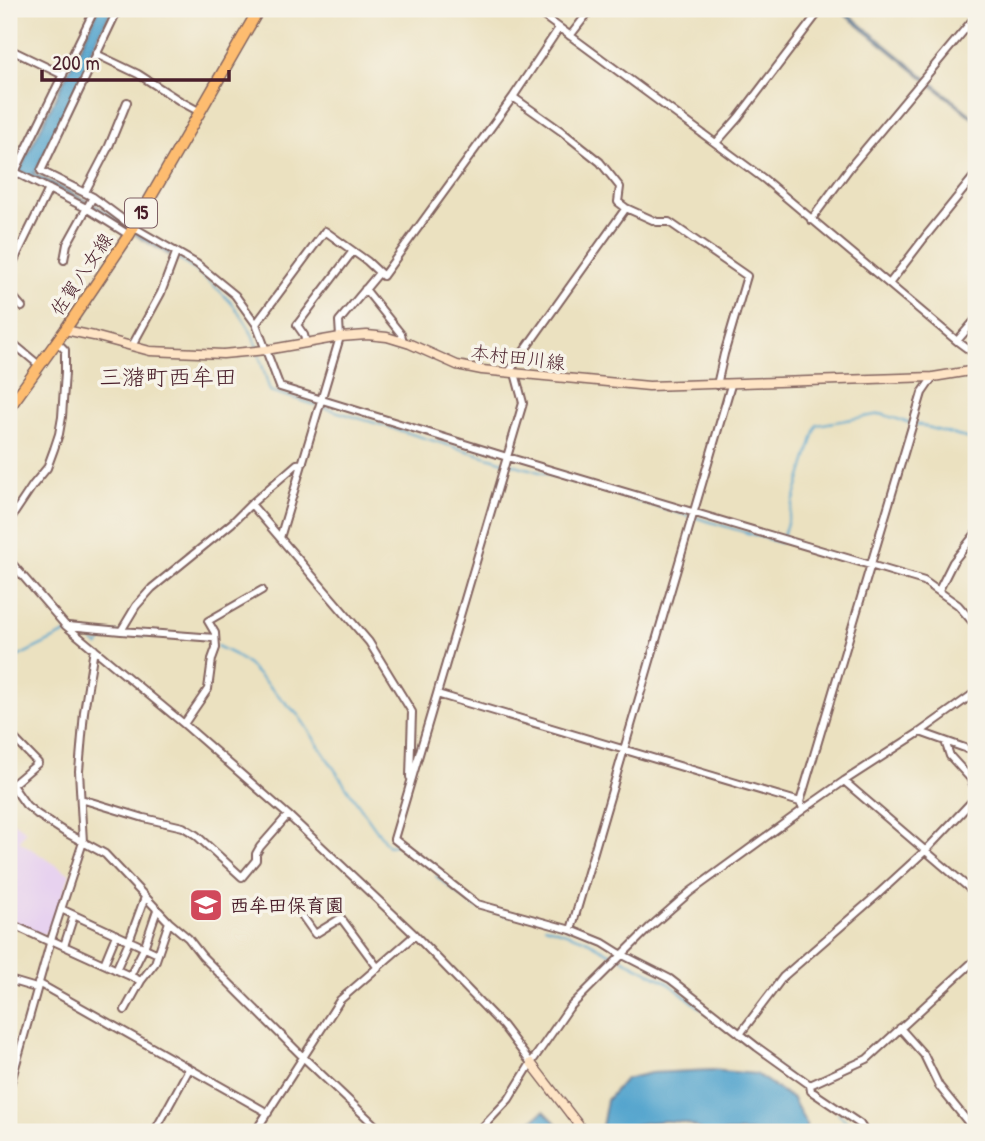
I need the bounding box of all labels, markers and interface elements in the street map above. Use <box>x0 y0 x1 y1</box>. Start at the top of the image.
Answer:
scale bar <box>42 38 229 82</box>
text: 200 m <box>52 48 100 77</box>
road number: 15 <box>125 198 157 228</box>
street label: 佐賀八女線 <box>44 227 118 321</box>
street label: 本村田川線 <box>469 338 567 376</box>
district label: 三潴町西牟田 <box>99 361 237 392</box>
school or university icon: 西牟田保育園 <box>187 886 225 924</box>
place label: 西牟田保育園 <box>230 892 344 918</box>

